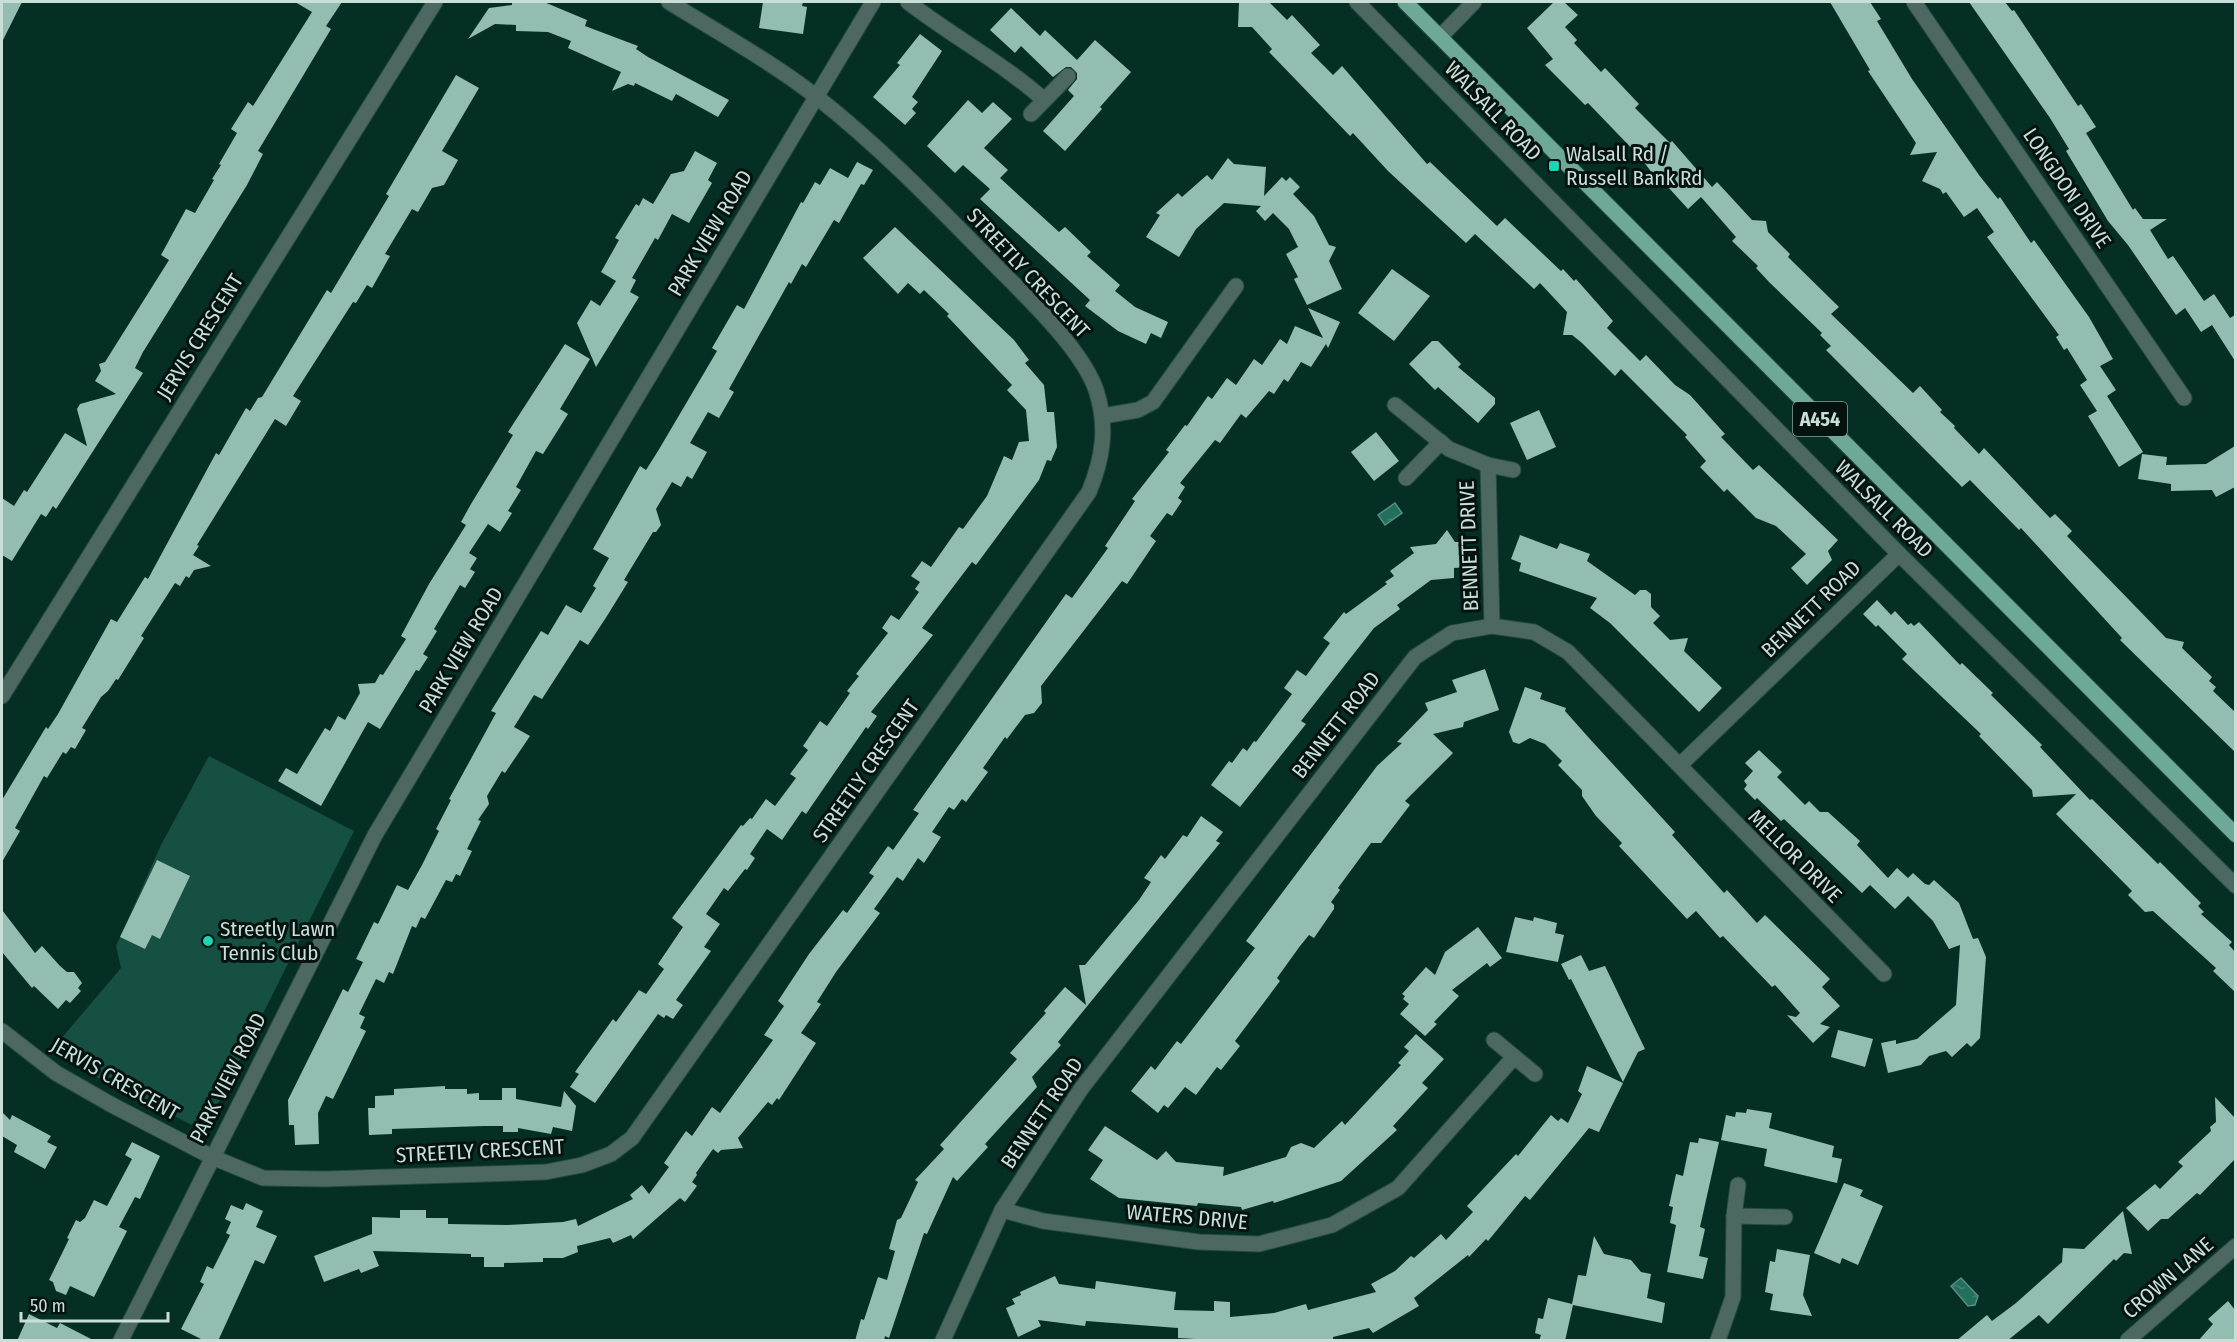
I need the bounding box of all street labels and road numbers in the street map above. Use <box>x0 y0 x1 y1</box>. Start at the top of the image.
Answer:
street label: WALSALL ROAD <box>1439 56 1547 166</box>
street label: LONGDON DRIVE <box>2017 123 2117 253</box>
street label: PARK VIEW ROAD <box>662 165 758 301</box>
street label: STREETLY CRESCENT <box>961 203 1095 344</box>
street label: JERVIS CRESCENT <box>151 269 249 405</box>
road number: A454 <box>1793 402 1847 436</box>
street label: WALSALL ROAD <box>1829 454 1939 564</box>
street label: BENNETT DRIVE <box>1454 480 1484 612</box>
street label: BENNETT ROAD <box>1756 555 1866 663</box>
street label: PARK VIEW ROAD <box>413 582 509 718</box>
street label: BENNETT ROAD <box>1286 666 1386 784</box>
street label: STREETLY CRESCENT <box>807 694 925 847</box>
street label: MELLOR DRIVE <box>1743 804 1847 908</box>
street label: PARK VIEW ROAD <box>184 1009 272 1147</box>
street label: JERVIS CRESCENT <box>46 1032 184 1126</box>
street label: BENNETT ROAD <box>995 1052 1089 1174</box>
street label: STREETLY CRESCENT <box>395 1134 565 1168</box>
street label: WATERS DRIVE <box>1125 1199 1249 1235</box>
street label: CROWN LANE <box>2117 1232 2219 1324</box>

